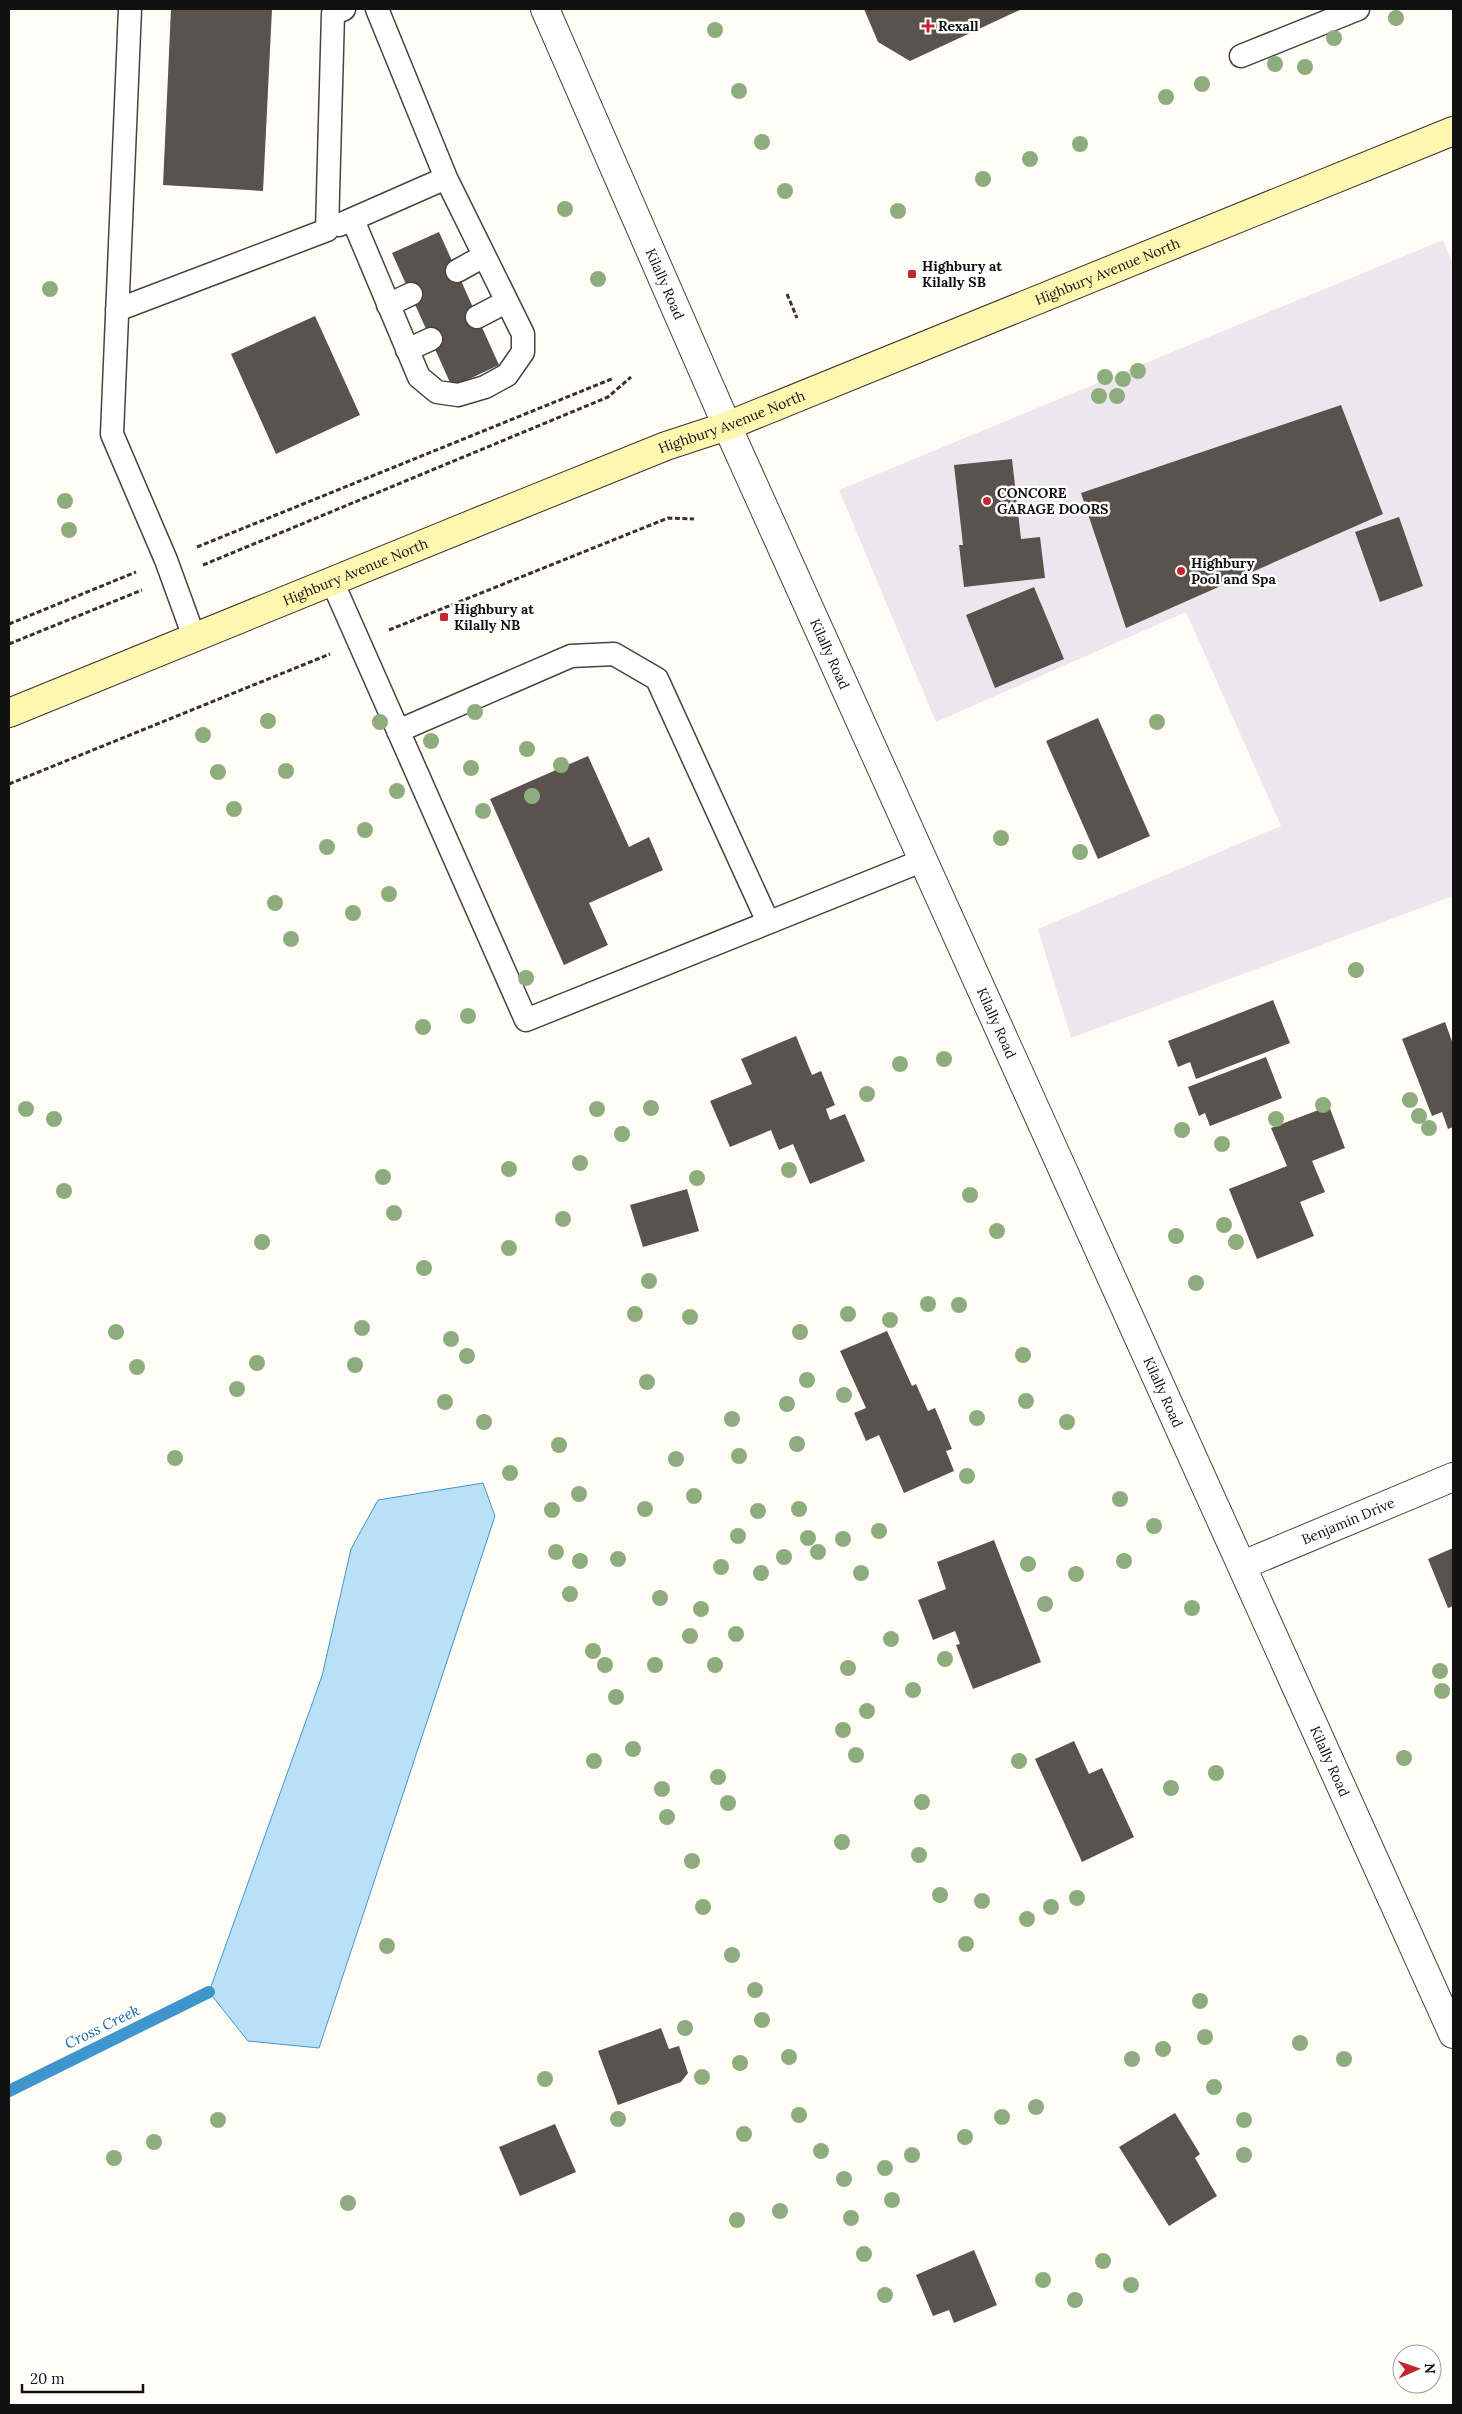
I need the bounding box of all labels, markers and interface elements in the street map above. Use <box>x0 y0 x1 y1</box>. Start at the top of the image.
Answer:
place label: Rexall <box>938 17 979 35</box>
marker: Rexall <box>922 20 934 32</box>
street label: Highbury Avenue North <box>1032 234 1183 309</box>
street label: Kilally Road <box>642 246 688 322</box>
place label: Highbury at Kilally SB <box>922 257 1002 291</box>
marker: Highbury at Kilally SB <box>906 268 918 280</box>
street label: Highbury Avenue North <box>655 386 807 457</box>
place label: CONCORE GARAGE DOORS <box>997 484 1108 518</box>
marker: CONCORE GARAGE DOORS <box>981 495 993 507</box>
street label: Highbury Avenue North <box>280 534 431 609</box>
place label: Highbury Pool and Spa <box>1191 554 1276 588</box>
marker: Highbury Pool and Spa <box>1175 565 1187 577</box>
place label: Highbury at Kilally NB <box>454 600 534 634</box>
marker: Highbury at Kilally NB <box>438 611 450 623</box>
street label: Kilally Road <box>806 616 854 692</box>
street label: Kilally Road <box>973 985 1020 1061</box>
street label: Kilally Road <box>1139 1354 1187 1430</box>
street label: Benjamin Drive <box>1299 1493 1398 1548</box>
street label: Kilally Road <box>1306 1723 1354 1799</box>
water label: Cross Creek <box>61 2000 142 2053</box>
north arrow <box>1392 2344 1442 2394</box>
scale bar <box>22 2362 144 2394</box>
text: N <box>1421 2363 1439 2374</box>
text: 20 m <box>30 2369 65 2388</box>

